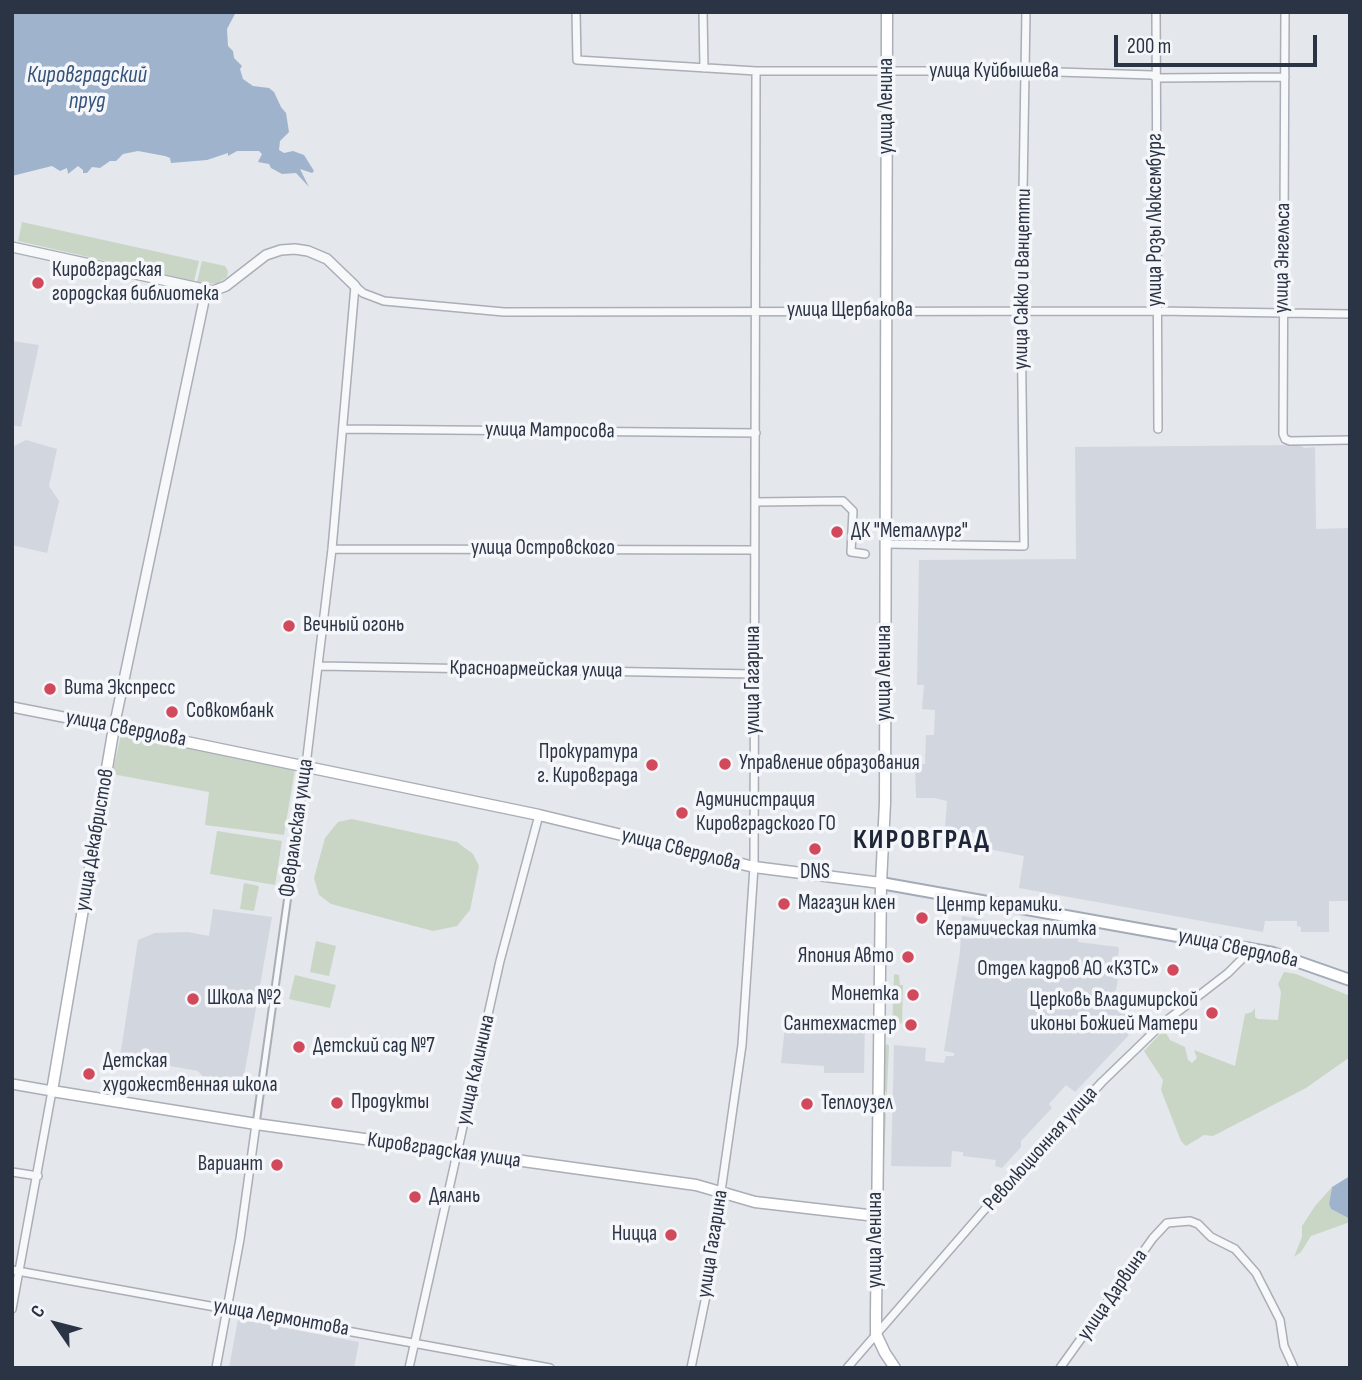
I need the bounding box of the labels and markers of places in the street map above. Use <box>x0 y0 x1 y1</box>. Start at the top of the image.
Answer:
place label: Кировградская городская библиотека <box>52 258 219 308</box>
marker: Кировградская городская библиотека <box>30 275 46 291</box>
place label: ДК "Металлург" <box>851 519 968 545</box>
marker: ДК "Металлург" <box>829 524 845 540</box>
place label: Вечный огонь <box>303 613 404 639</box>
marker: Вечный огонь <box>281 618 297 634</box>
place label: Вита Экспресс <box>64 676 176 702</box>
marker: Вита Экспресс <box>42 681 58 697</box>
place label: Совкомбанк <box>186 699 274 725</box>
marker: Совкомбанк <box>164 704 180 720</box>
place label: Прокуратура г. Кировграда <box>537 740 638 790</box>
place label: Управление образования <box>739 751 920 777</box>
marker: Управление образования <box>717 756 733 772</box>
marker: Прокуратура г. Кировграда <box>644 757 660 773</box>
place label: Администрация Кировградского ГО <box>696 788 836 838</box>
marker: Администрация Кировградского ГО <box>674 805 690 821</box>
marker: DNS <box>807 841 823 857</box>
place label: DNS <box>800 860 830 886</box>
place label: Магазин клен <box>798 891 896 917</box>
place label: Центр керамики. Керамическая плитка <box>936 893 1097 943</box>
marker: Магазин клен <box>776 896 792 912</box>
marker: Центр керамики. Керамическая плитка <box>914 910 930 926</box>
place label: Япония Авто <box>798 944 894 970</box>
marker: Япония Авто <box>900 949 916 965</box>
place label: Отдел кадров АО «КЗТС» <box>977 957 1159 983</box>
marker: Отдел кадров АО «КЗТС» <box>1165 962 1181 978</box>
place label: Монетка <box>831 982 899 1008</box>
place label: Школа №2 <box>207 986 281 1012</box>
marker: Монетка <box>905 987 921 1003</box>
place label: Церковь Владимирской иконы Божией Матери <box>1030 988 1198 1038</box>
marker: Школа №2 <box>185 991 201 1007</box>
marker: Церковь Владимирской иконы Божией Матери <box>1204 1005 1220 1021</box>
place label: Сантехмастер <box>783 1012 897 1038</box>
marker: Сантехмастер <box>903 1017 919 1033</box>
place label: Детский сад №7 <box>313 1034 435 1060</box>
marker: Детский сад №7 <box>291 1039 307 1055</box>
place label: Детская художественная школа <box>103 1049 278 1099</box>
marker: Детская художественная школа <box>81 1066 97 1082</box>
place label: Продукты <box>351 1090 429 1116</box>
place label: Теплоузел <box>821 1091 893 1117</box>
marker: Продукты <box>329 1095 345 1111</box>
marker: Теплоузел <box>799 1096 815 1112</box>
place label: Вариант <box>198 1152 263 1178</box>
marker: Вариант <box>269 1157 285 1173</box>
place label: Дялань <box>429 1184 480 1210</box>
marker: Дялань <box>407 1189 423 1205</box>
place label: Ницца <box>612 1222 657 1248</box>
marker: Ницца <box>663 1227 679 1243</box>

